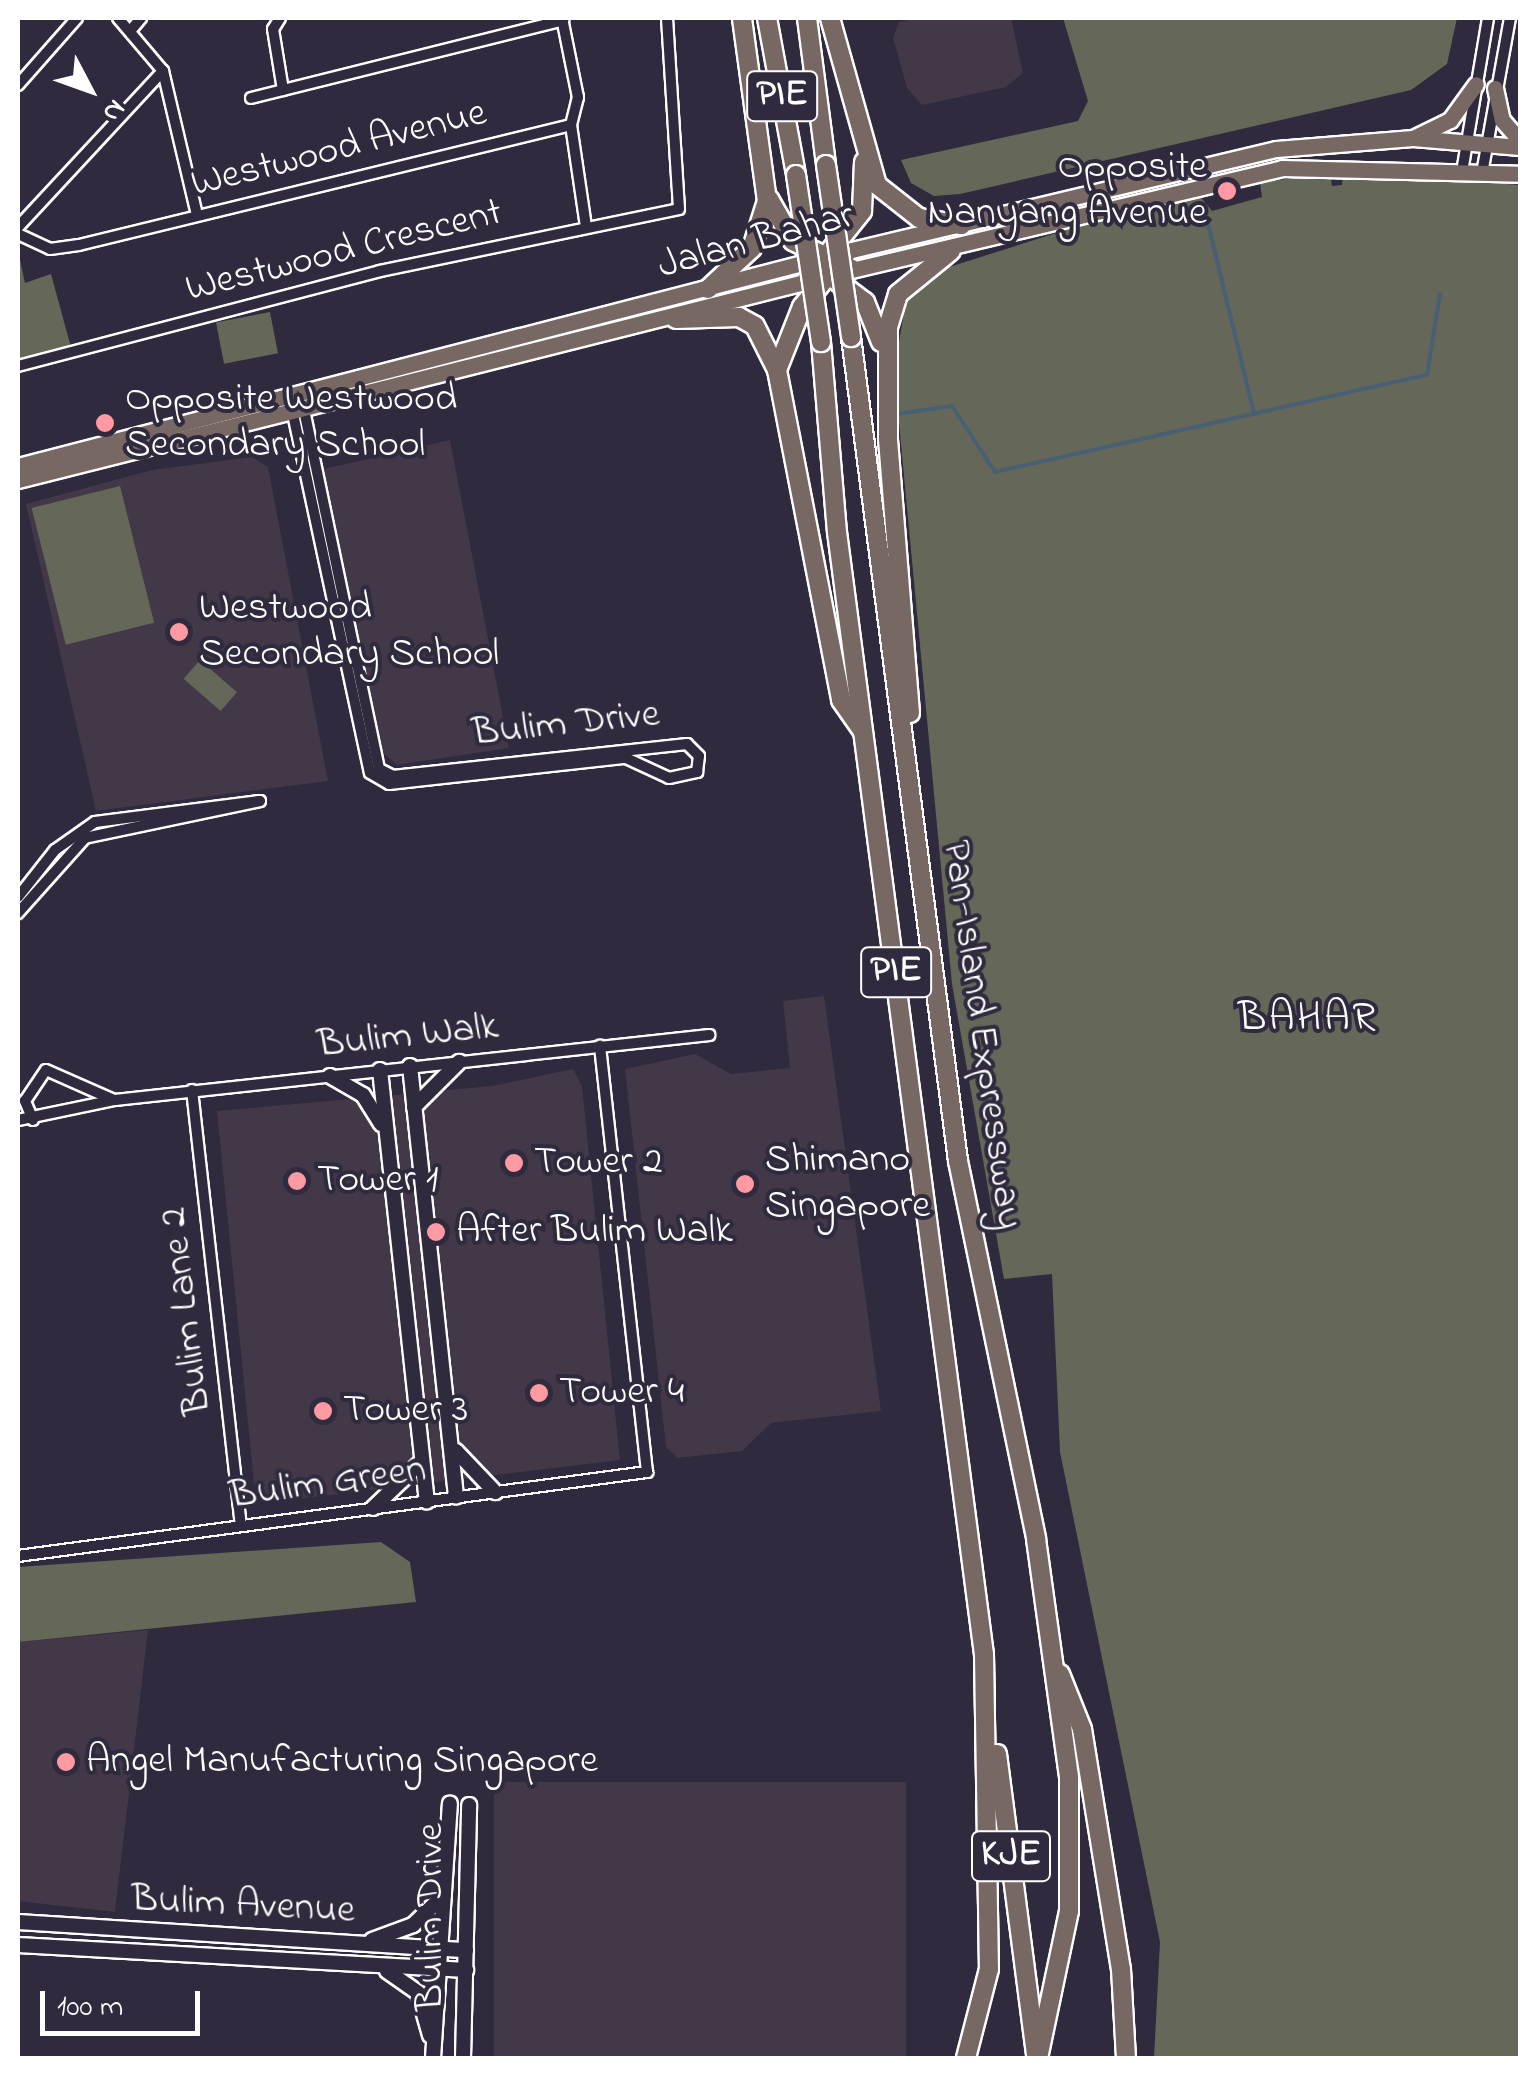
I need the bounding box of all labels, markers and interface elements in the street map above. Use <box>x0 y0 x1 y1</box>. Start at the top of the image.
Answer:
north arrow <box>40 40 140 140</box>
road number: PIE <box>744 63 820 129</box>
text: N <box>91 89 135 131</box>
street label: Westwood Avenue <box>187 90 491 210</box>
place label: Opposite Nanyang Avenue <box>928 144 1207 238</box>
marker: Opposite Nanyang Avenue <box>1216 180 1238 202</box>
street label: Westwood Crescent <box>181 190 507 314</box>
street label: Jalan Bahar <box>653 193 859 291</box>
place label: Opposite Westwood Secondary School <box>125 376 457 470</box>
marker: Opposite Westwood Secondary School <box>94 412 116 434</box>
place label: Westwood Secondary School <box>199 585 499 679</box>
marker: Westwood Secondary School <box>168 621 190 643</box>
street label: Bulim Drive <box>470 691 662 759</box>
street label: Pan-Island Expressway <box>930 837 1032 1233</box>
road number: PIE <box>858 939 934 1005</box>
district label: BAHAR <box>1238 994 1378 1044</box>
street label: Bulim Walk <box>315 1004 501 1070</box>
place label: Shimano Singapore <box>765 1137 930 1231</box>
place label: Tower 2 <box>534 1139 663 1187</box>
marker: Tower 2 <box>503 1152 525 1174</box>
place label: Tower 1 <box>317 1157 438 1205</box>
marker: Tower 1 <box>286 1170 308 1192</box>
marker: Shimano Singapore <box>734 1173 756 1195</box>
street label: Bulim Lane 2 <box>150 1205 224 1417</box>
place label: After Bulim Walk <box>456 1208 733 1256</box>
marker: After Bulim Walk <box>425 1221 447 1243</box>
place label: Tower 4 <box>559 1369 684 1417</box>
marker: Tower 4 <box>528 1382 550 1404</box>
place label: Tower 3 <box>343 1387 468 1435</box>
marker: Tower 3 <box>312 1400 334 1422</box>
street label: Bulim Green <box>227 1446 429 1522</box>
place label: Angel Manufacturing Singapore <box>86 1738 598 1786</box>
marker: Angel Manufacturing Singapore <box>55 1751 77 1773</box>
street label: Bulim Drive <box>408 1823 456 2011</box>
road number: KJE <box>968 1823 1054 1889</box>
street label: Bulim Avenue <box>130 1876 356 1936</box>
scale bar <box>45 1971 205 2033</box>
text: 100 m <box>57 1986 123 2030</box>

